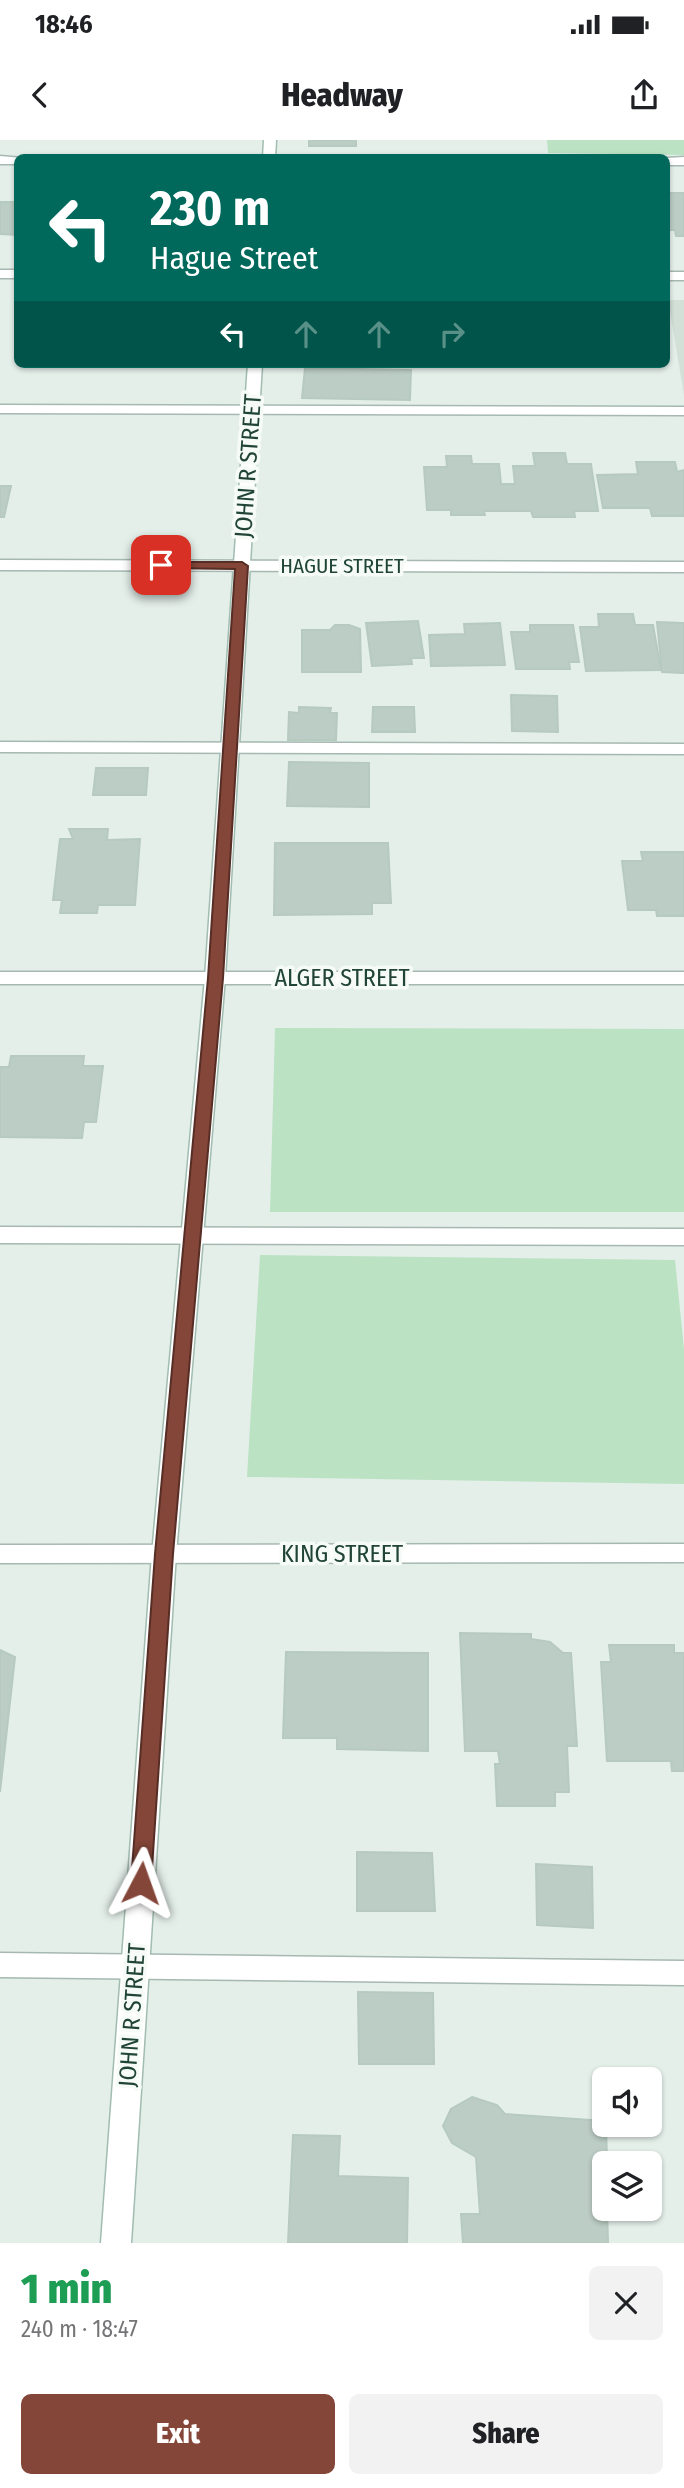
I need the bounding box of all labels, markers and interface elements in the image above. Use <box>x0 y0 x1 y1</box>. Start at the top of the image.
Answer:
text: 18:46 <box>35 9 93 40</box>
icon: back <box>21 76 59 114</box>
text: Headway <box>281 76 403 114</box>
icon: share <box>625 76 663 114</box>
text: 230 m <box>150 179 270 238</box>
icon: left <box>35 182 126 273</box>
text: Hague Street <box>150 239 318 277</box>
icon: left <box>214 315 252 353</box>
icon: ahead <box>287 315 325 353</box>
icon: ahead <box>360 315 398 353</box>
icon: right <box>433 315 471 353</box>
street label: JOHN R STREET <box>229 393 267 539</box>
pin <box>131 535 191 595</box>
icon: arrive <box>142 546 180 584</box>
street label: HAGUE STREET <box>280 553 404 579</box>
street label: ALGER STREET <box>274 964 410 992</box>
street label: KING STREET <box>281 1540 403 1568</box>
position arrow <box>104 1846 178 1920</box>
street label: JOHN R STREET <box>113 1942 151 2088</box>
map controls <box>592 2067 662 2221</box>
button: sound <box>592 2067 662 2137</box>
button: layers <box>592 2151 662 2221</box>
text: 1 min <box>21 2264 112 2314</box>
button: close <box>589 2266 663 2340</box>
text: 240 m · 18:47 <box>21 2315 138 2343</box>
button: Exit <box>21 2394 335 2474</box>
button: Share <box>349 2394 663 2474</box>

